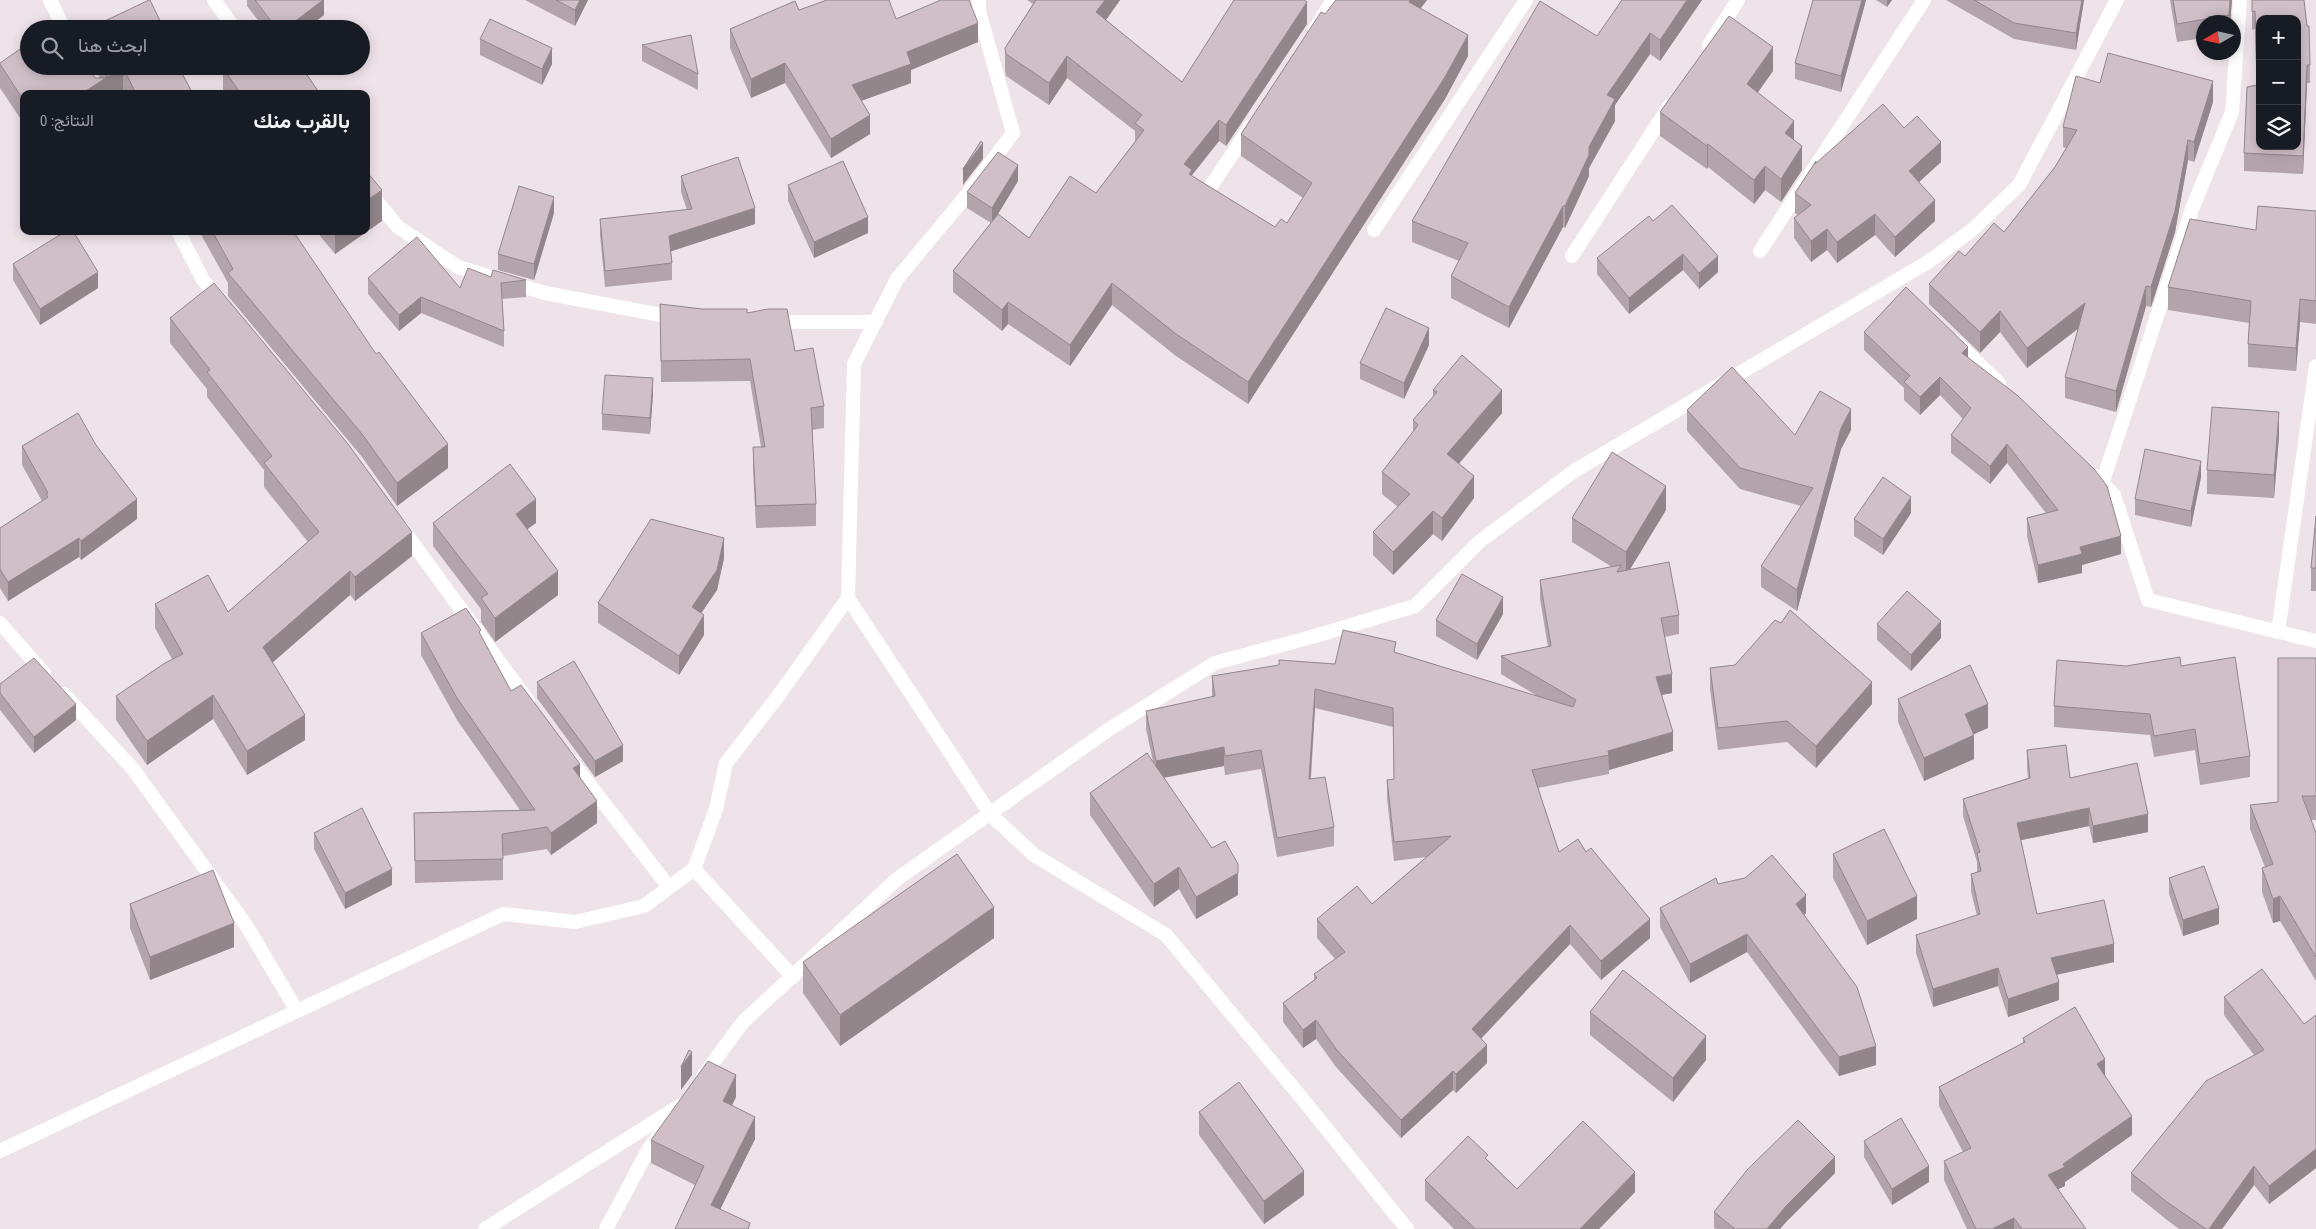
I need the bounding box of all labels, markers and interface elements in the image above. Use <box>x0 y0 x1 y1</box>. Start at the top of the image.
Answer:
north arrow <box>2196 15 2241 60</box>
map controls <box>2256 15 2301 150</box>
button: + <box>2256 15 2301 60</box>
search box <box>20 20 370 75</box>
text: ابحث هنا <box>78 33 147 57</box>
icon: search <box>38 34 66 62</box>
button: − <box>2256 60 2301 105</box>
button: layers <box>2256 105 2301 150</box>
text: بالقرب منك <box>253 107 350 134</box>
text: النتائج: 0 <box>40 110 94 130</box>

